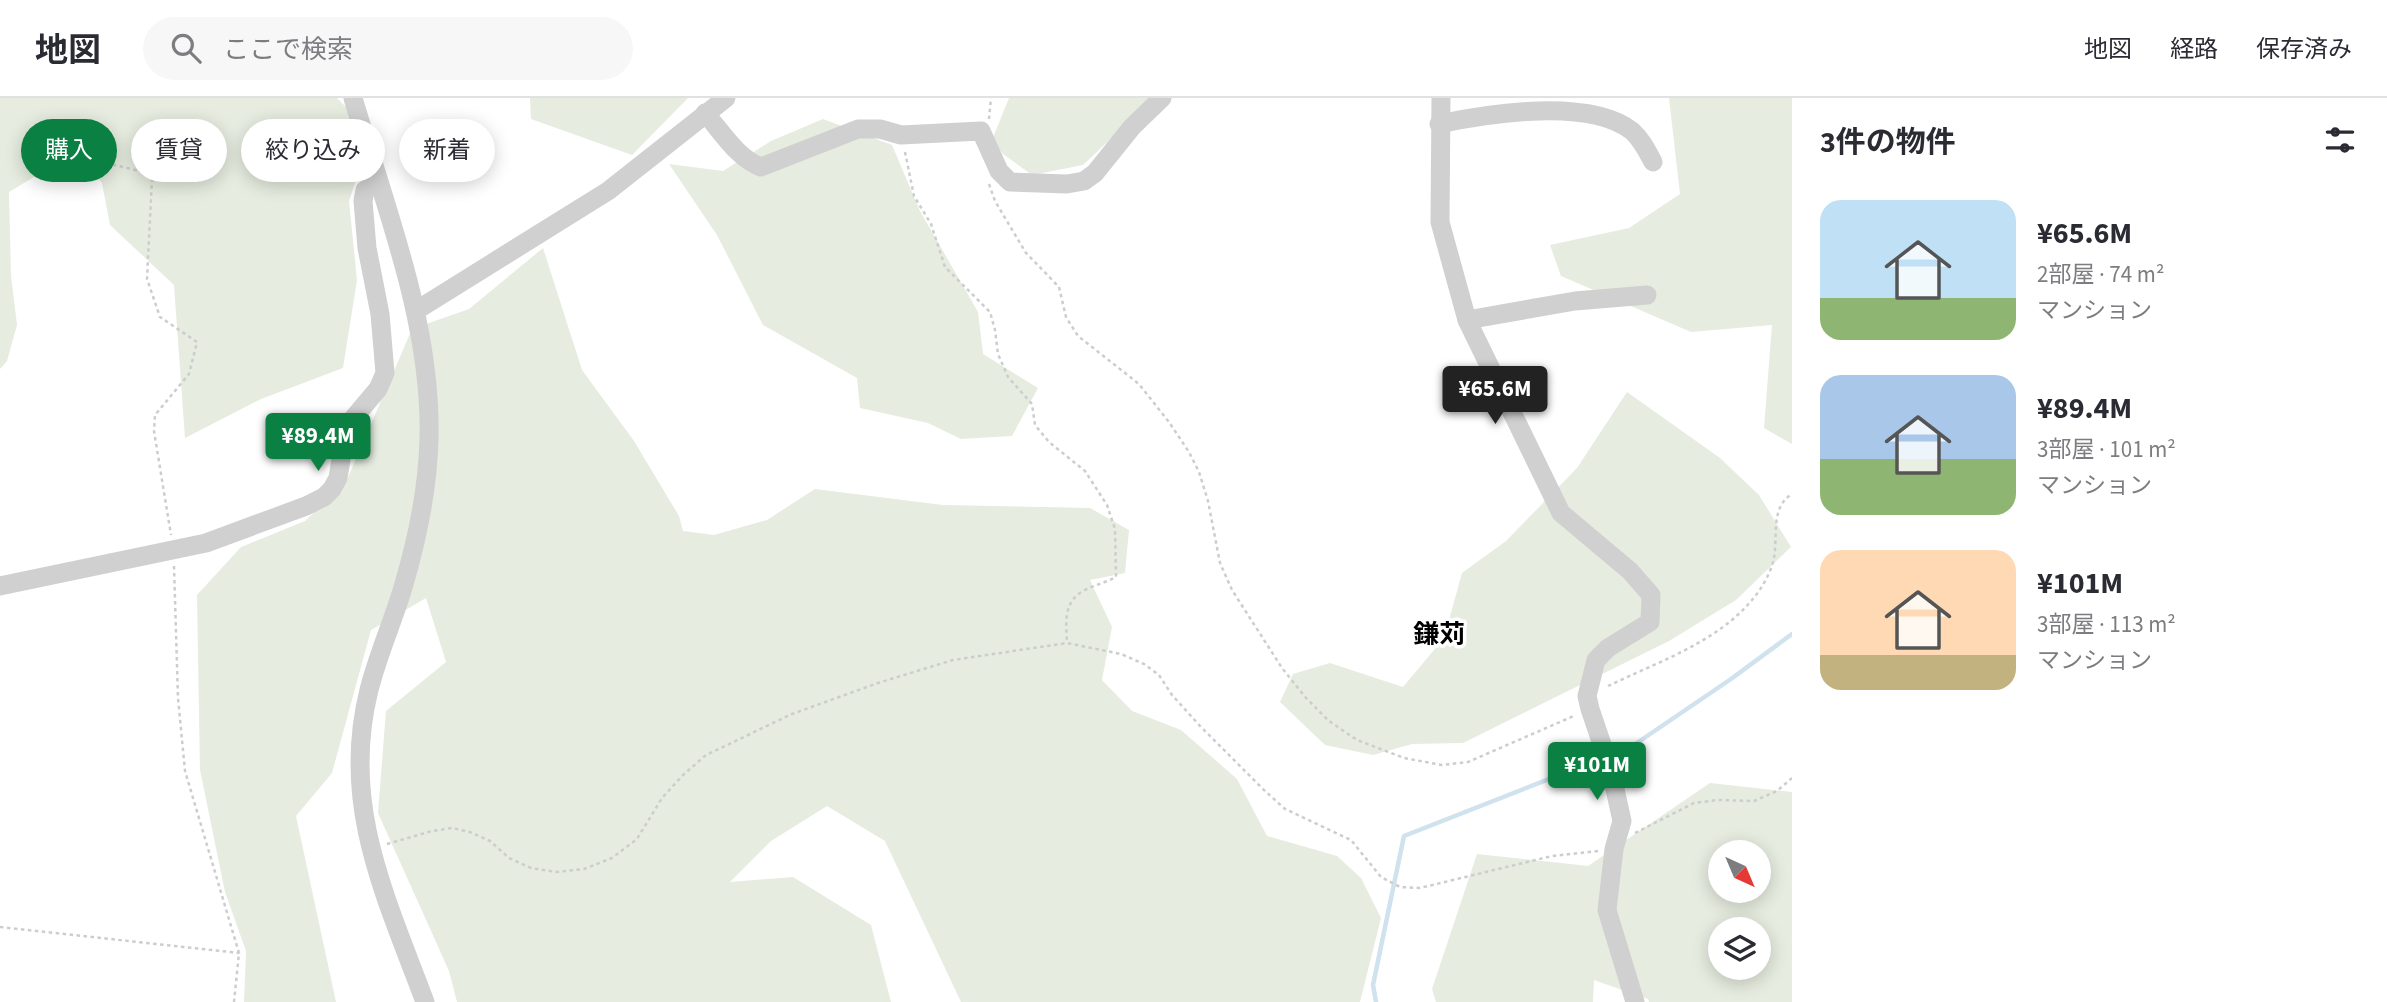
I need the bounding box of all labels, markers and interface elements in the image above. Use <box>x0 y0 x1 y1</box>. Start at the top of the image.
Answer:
search box <box>143 17 633 80</box>
text: 地図 <box>35 27 101 74</box>
icon: search <box>167 29 205 67</box>
text: ここで検索 <box>223 31 353 68</box>
text: 地図 <box>2084 32 2132 67</box>
text: 経路 <box>2170 32 2218 67</box>
text: 保存済み <box>2256 32 2352 67</box>
chip: 購入 <box>21 119 117 182</box>
chip: 賃貸 <box>131 119 227 182</box>
chip: 絞り込み <box>241 119 385 182</box>
chip: 新着 <box>399 119 495 182</box>
text: 3件の物件 <box>1820 121 1956 164</box>
icon: filters <box>2321 121 2359 159</box>
text: ¥65.6M <box>2037 212 2132 255</box>
icon: home <box>1876 228 1960 312</box>
text: 2部屋 · 74 m² <box>2037 258 2164 291</box>
text: マンション <box>2037 294 2152 327</box>
pin: ¥65.6M <box>1438 366 1552 426</box>
text: ¥65.6M <box>1458 372 1532 405</box>
text: ¥89.4M <box>2037 387 2132 430</box>
icon: home <box>1876 403 1960 487</box>
pin: ¥89.4M <box>261 414 375 473</box>
text: ¥89.4M <box>281 419 355 452</box>
text: 3部屋 · 101 m² <box>2037 433 2176 466</box>
text: マンション <box>2037 469 2152 502</box>
text: ¥101M <box>2037 562 2123 605</box>
icon: home <box>1876 578 1960 662</box>
text: 3部屋 · 113 m² <box>2037 608 2176 641</box>
district label: 鎌苅 <box>1413 616 1465 653</box>
text: マンション <box>2037 644 2152 677</box>
pin: ¥101M <box>1548 742 1646 802</box>
text: ¥101M <box>1564 748 1630 781</box>
north arrow <box>1708 840 1771 903</box>
map controls <box>1708 840 1771 980</box>
button: layers <box>1708 917 1771 980</box>

